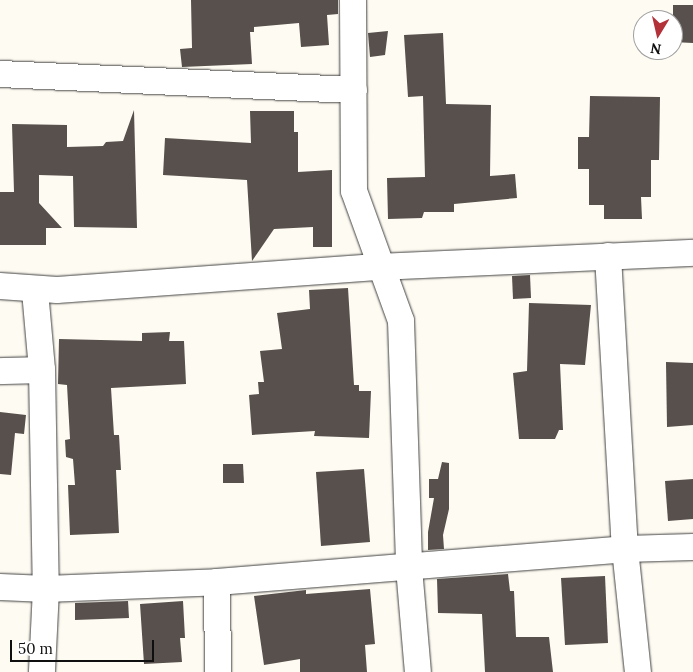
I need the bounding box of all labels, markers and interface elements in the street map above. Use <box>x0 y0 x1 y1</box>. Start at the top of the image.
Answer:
north arrow <box>633 10 683 60</box>
text: N <box>649 39 663 59</box>
scale bar <box>12 630 156 662</box>
text: 50 m <box>18 639 53 658</box>

